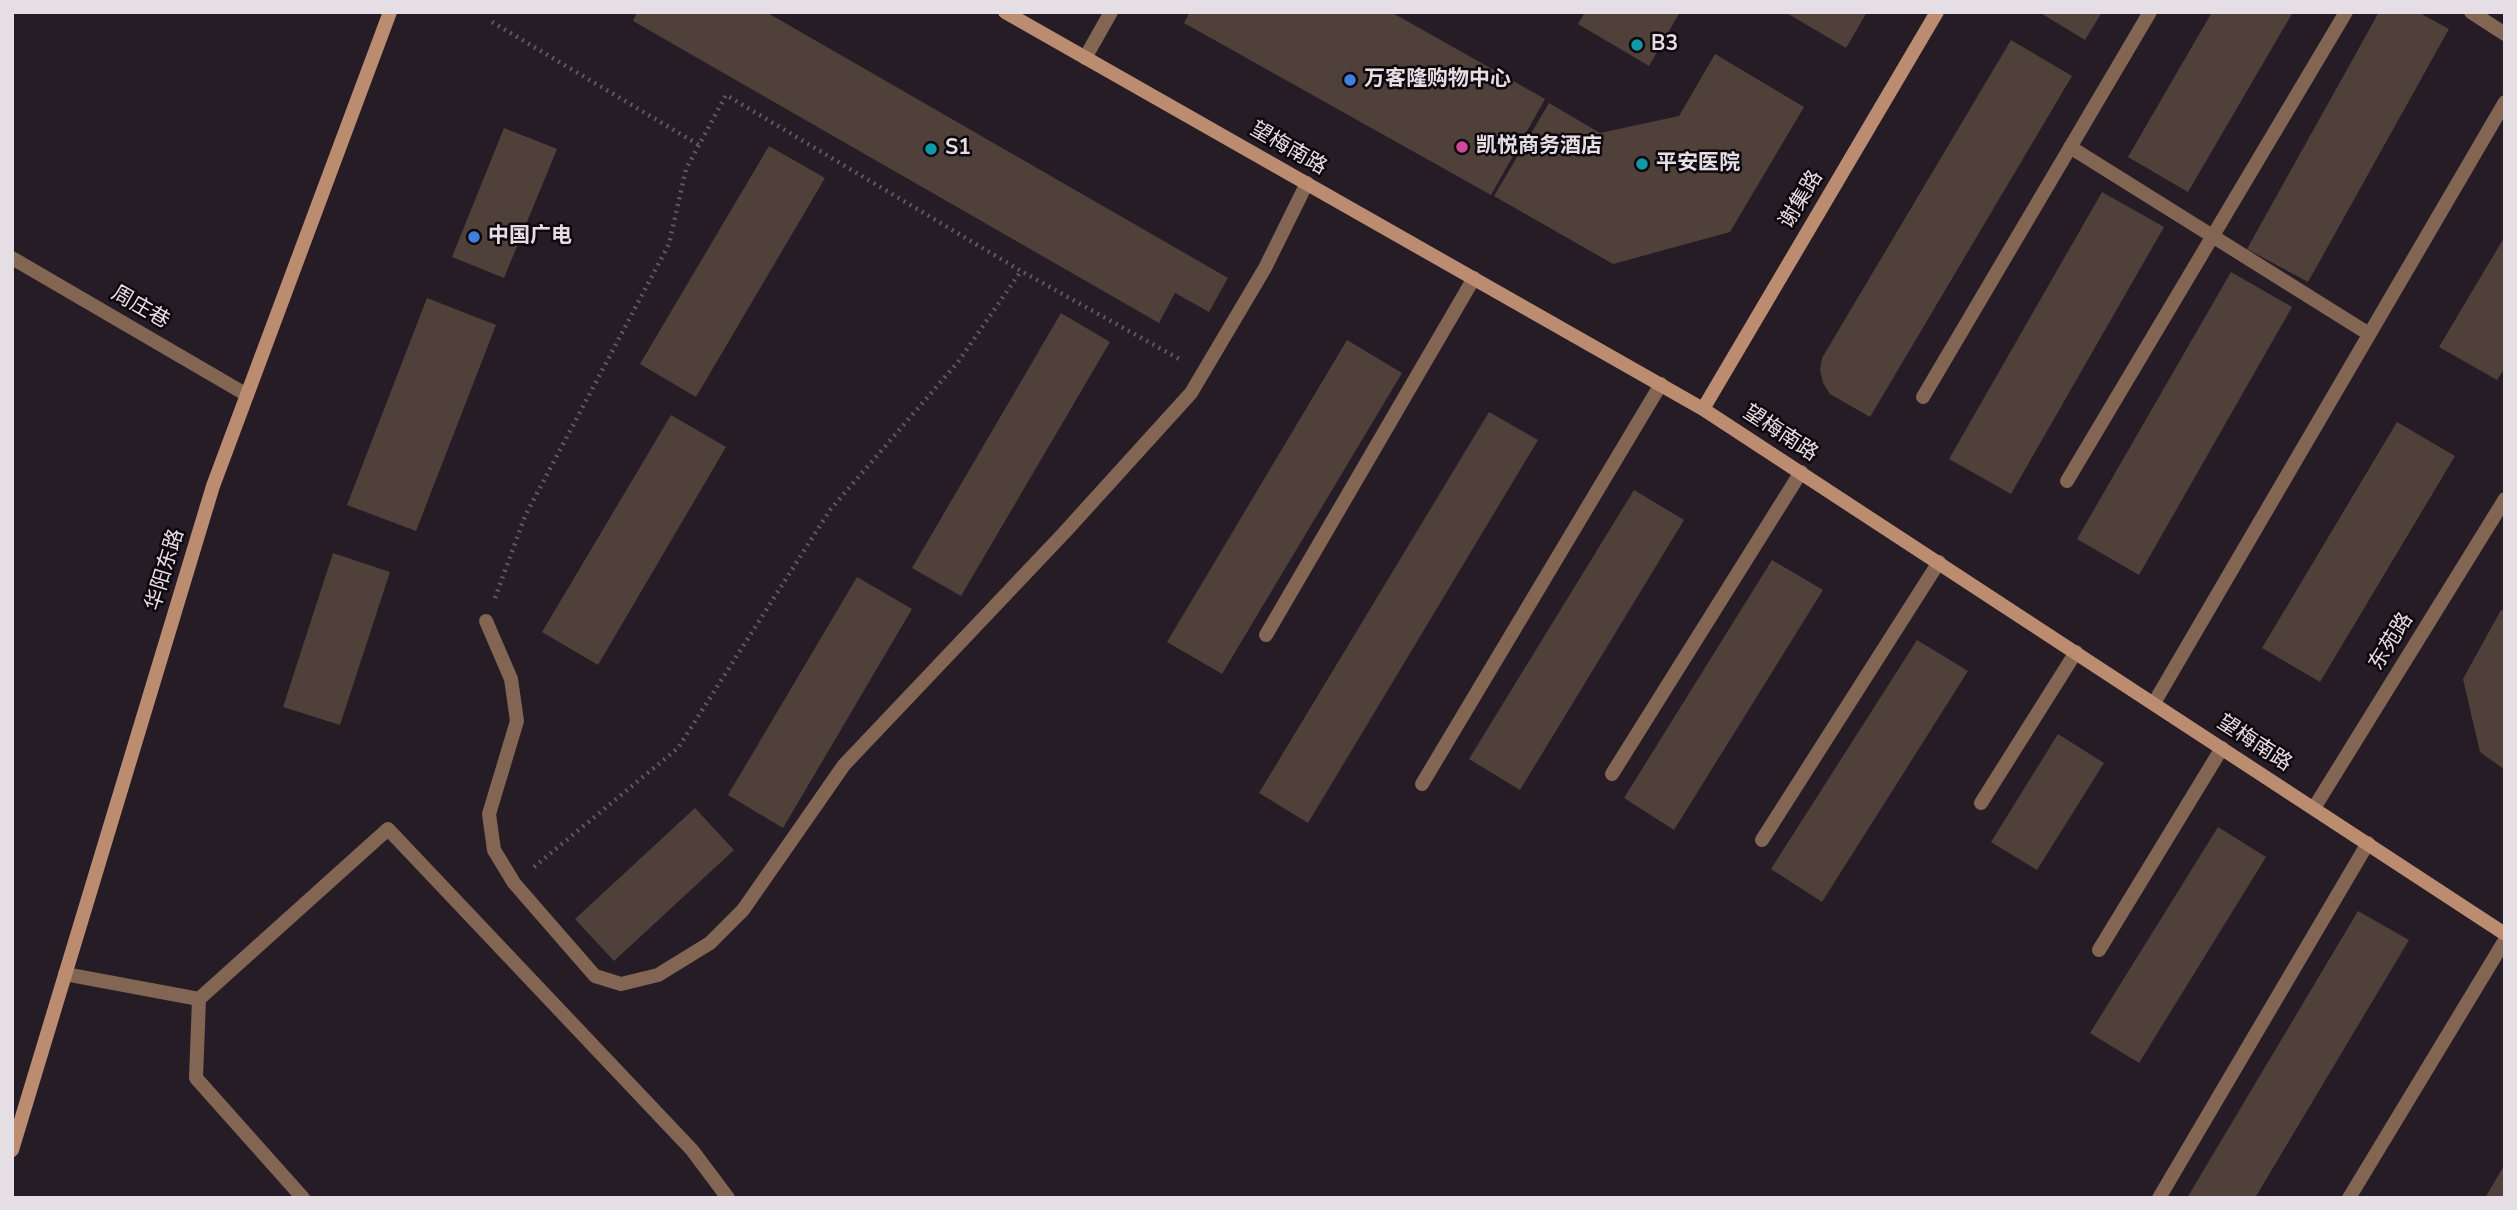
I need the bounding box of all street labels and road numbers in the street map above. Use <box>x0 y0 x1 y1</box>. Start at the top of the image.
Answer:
street label: 望梅南路 <box>1245 117 1331 181</box>
street label: 谢集路 <box>1775 167 1829 233</box>
street label: 周庄巷 <box>106 281 174 335</box>
street label: 望梅南路 <box>1738 401 1822 467</box>
street label: 华阳东路 <box>142 526 190 614</box>
street label: 东苑路 <box>2365 609 2419 675</box>
street label: 望梅南路 <box>2212 711 2296 777</box>

